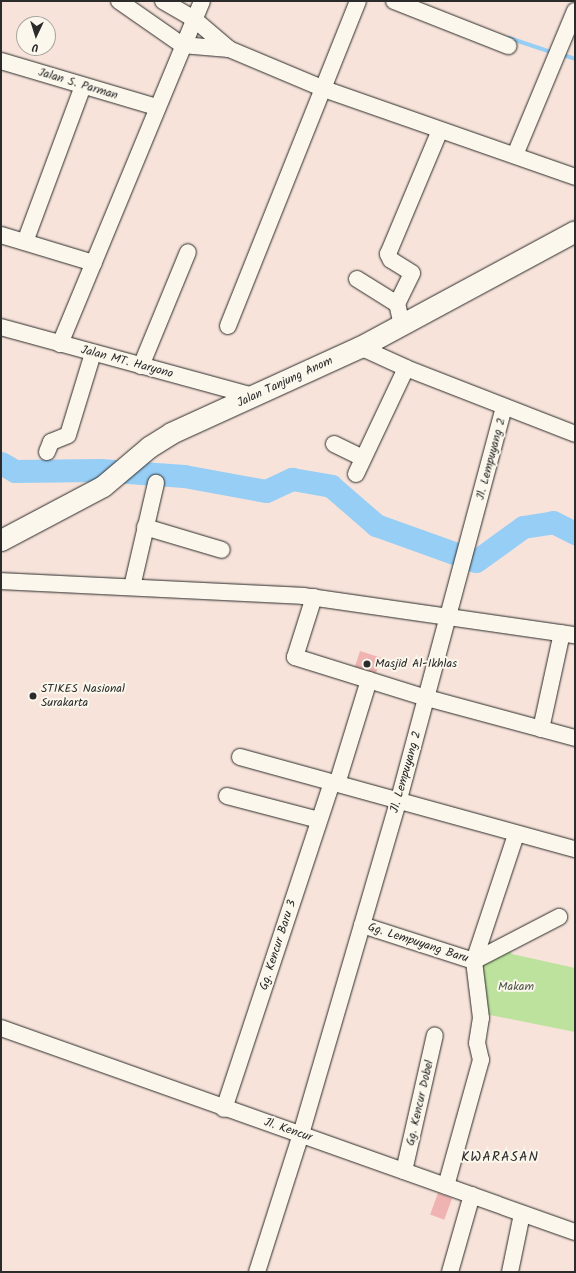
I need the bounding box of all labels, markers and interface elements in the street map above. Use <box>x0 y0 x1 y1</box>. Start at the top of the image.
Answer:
north arrow <box>16 16 56 56</box>
text: U <box>31 38 39 56</box>
street label: Jalan S. Parman <box>36 65 120 103</box>
street label: Jalan MT. Haryono <box>79 343 175 381</box>
street label: Jalan Tanjung Anom <box>235 354 335 410</box>
street label: Jl. Lempuyang 2 <box>473 416 509 502</box>
place label: Masjid Al-Ikhlas <box>375 657 457 671</box>
marker: Masjid Al-Ikhlas <box>362 659 372 669</box>
place label: STIKES Nasional Surakarta <box>41 682 125 710</box>
marker: STIKES Nasional Surakarta <box>28 691 38 701</box>
street label: Jl. Lempuyang 2 <box>387 729 425 815</box>
street label: Gg. Kencur Baru 3 <box>257 898 299 992</box>
street label: Gg. Lempuyang Baru <box>366 920 470 966</box>
park label: Makam <box>498 980 534 994</box>
street label: Gg. Kencur Dobel <box>403 1059 437 1147</box>
street label: Jl. Kencur <box>262 1115 314 1145</box>
district label: KWARASAN <box>461 1149 539 1165</box>

